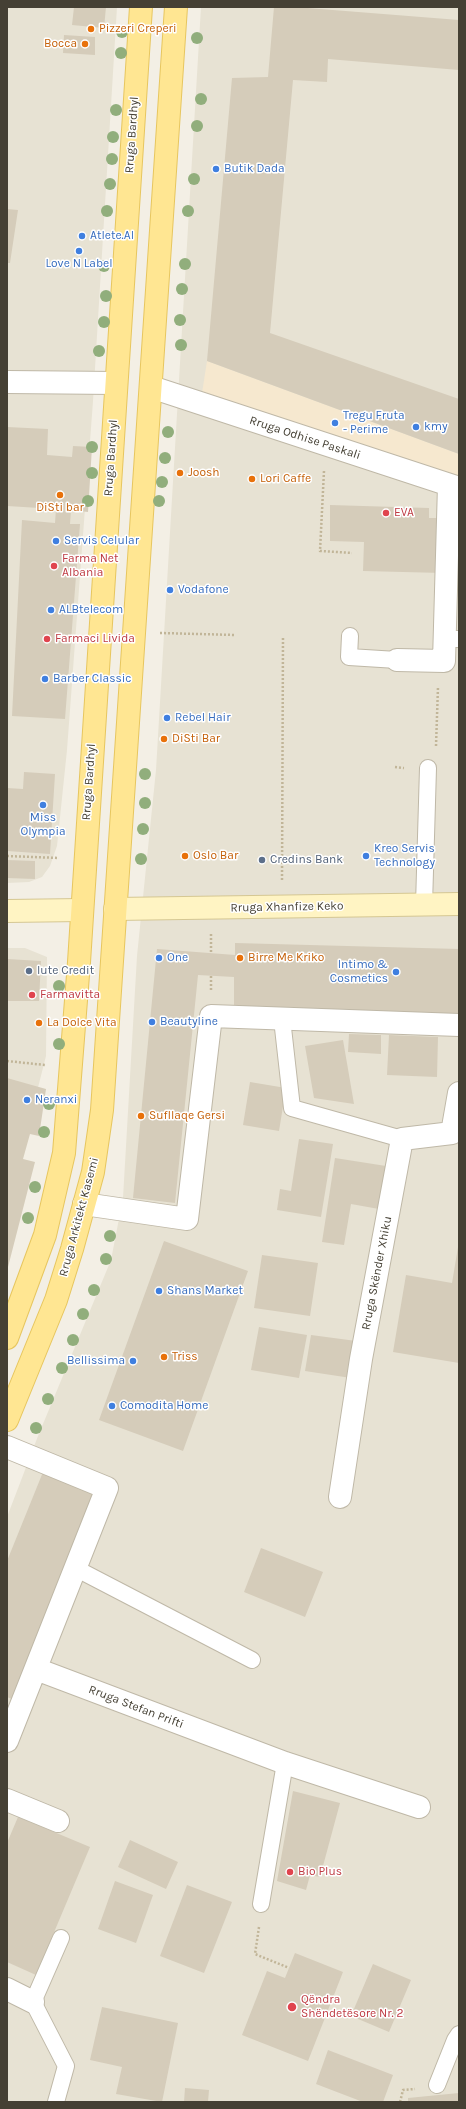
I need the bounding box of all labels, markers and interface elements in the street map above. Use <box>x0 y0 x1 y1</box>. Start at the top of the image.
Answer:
place label: Pizzeri Creperi <box>99 22 176 36</box>
marker: Pizzeri Creperi <box>86 24 96 34</box>
place label: Bocca <box>44 37 77 51</box>
marker: Bocca <box>80 39 90 49</box>
street label: Rruga Bardhyl <box>122 96 142 174</box>
place label: Butik Dada <box>224 162 285 176</box>
marker: Butik Dada <box>211 164 221 174</box>
place label: Atlete.Al <box>90 229 134 243</box>
marker: Atlete.Al <box>77 231 87 241</box>
marker: Love N Label <box>74 246 84 256</box>
place label: Love N Label <box>45 257 113 271</box>
place label: Tregu Fruta - Perime <box>343 409 405 437</box>
street label: Rruga Odhise Paskali <box>248 413 362 463</box>
marker: Tregu Fruta - Perime <box>330 418 340 428</box>
street label: Rruga Bardhyl <box>101 419 121 497</box>
place label: kmy <box>424 420 448 434</box>
marker: kmy <box>411 422 421 432</box>
place label: Joosh <box>188 466 220 480</box>
marker: Joosh <box>175 468 185 478</box>
place label: Lori Caffe <box>260 472 311 486</box>
marker: Lori Caffe <box>247 474 257 484</box>
marker: DiSti bar <box>55 490 65 500</box>
place label: DiSti bar <box>36 501 84 515</box>
place label: EVA <box>394 506 414 520</box>
marker: EVA <box>381 508 391 518</box>
place label: Servis Celular <box>64 534 139 548</box>
marker: Servis Celular <box>51 536 61 546</box>
place label: Farma Net Albania <box>62 552 119 580</box>
marker: Farma Net Albania <box>49 561 59 571</box>
place label: Vodafone <box>178 583 229 597</box>
marker: Vodafone <box>165 585 175 595</box>
place label: ALBtelecom <box>59 603 123 617</box>
marker: ALBtelecom <box>46 605 56 615</box>
place label: Farmaci Livida <box>55 632 135 646</box>
marker: Farmaci Livida <box>42 634 52 644</box>
place label: Barber Classic <box>53 672 132 686</box>
marker: Barber Classic <box>40 674 50 684</box>
place label: Rebel Hair <box>175 711 231 725</box>
marker: Rebel Hair <box>162 713 172 723</box>
place label: DiSti Bar <box>172 732 220 746</box>
marker: DiSti Bar <box>159 734 169 744</box>
street label: Rruga Bardhyl <box>79 743 99 821</box>
marker: Miss Olympia <box>38 800 48 810</box>
place label: Miss Olympia <box>20 811 66 839</box>
place label: Kreo Servis Technology <box>374 842 435 870</box>
place label: Oslo Bar <box>193 849 238 863</box>
marker: Oslo Bar <box>180 851 190 861</box>
marker: Kreo Servis Technology <box>361 851 371 861</box>
place label: Credins Bank <box>270 853 343 867</box>
marker: Credins Bank <box>257 855 267 865</box>
street label: Rruga Xhanfize Keko <box>230 899 344 915</box>
place label: One <box>167 951 188 965</box>
place label: Birre Me Kriko <box>248 951 324 965</box>
marker: One <box>154 953 164 963</box>
marker: Birre Me Kriko <box>235 953 245 963</box>
place label: Intimo & Cosmetics <box>330 958 388 986</box>
place label: Iute Credit <box>37 964 94 978</box>
marker: Iute Credit <box>24 966 34 976</box>
marker: Intimo & Cosmetics <box>391 967 401 977</box>
place label: Farmavitta <box>40 988 100 1002</box>
marker: Farmavitta <box>27 990 37 1000</box>
place label: Beautyline <box>160 1015 218 1029</box>
place label: La Dolce Vita <box>47 1016 117 1030</box>
marker: Beautyline <box>147 1017 157 1027</box>
marker: La Dolce Vita <box>34 1018 44 1028</box>
place label: Neranxi <box>35 1093 77 1107</box>
marker: Neranxi <box>22 1095 32 1105</box>
place label: Sufllaqe Gersi <box>149 1109 225 1123</box>
marker: Sufllaqe Gersi <box>136 1111 146 1121</box>
street label: Rruga Arkitekt Kasemi <box>56 1156 102 1278</box>
street label: Rruga Skënder Xhiku <box>359 1215 395 1331</box>
place label: Shans Market <box>167 1284 243 1298</box>
marker: Shans Market <box>154 1286 164 1296</box>
place label: Triss <box>172 1350 198 1364</box>
marker: Triss <box>159 1352 169 1362</box>
place label: Bellissima <box>67 1354 125 1368</box>
marker: Bellissima <box>128 1356 138 1366</box>
place label: Comodita Home <box>120 1399 208 1413</box>
marker: Comodita Home <box>107 1401 117 1411</box>
street label: Rruga Stefan Prifti <box>86 1682 186 1732</box>
place label: Bio Plus <box>298 1865 342 1879</box>
marker: Bio Plus <box>285 1867 295 1877</box>
place label: Qëndra Shëndetësore Nr. 2 <box>301 1993 404 2021</box>
marker: Qëndra Shëndetësore Nr. 2 <box>286 2001 298 2013</box>

